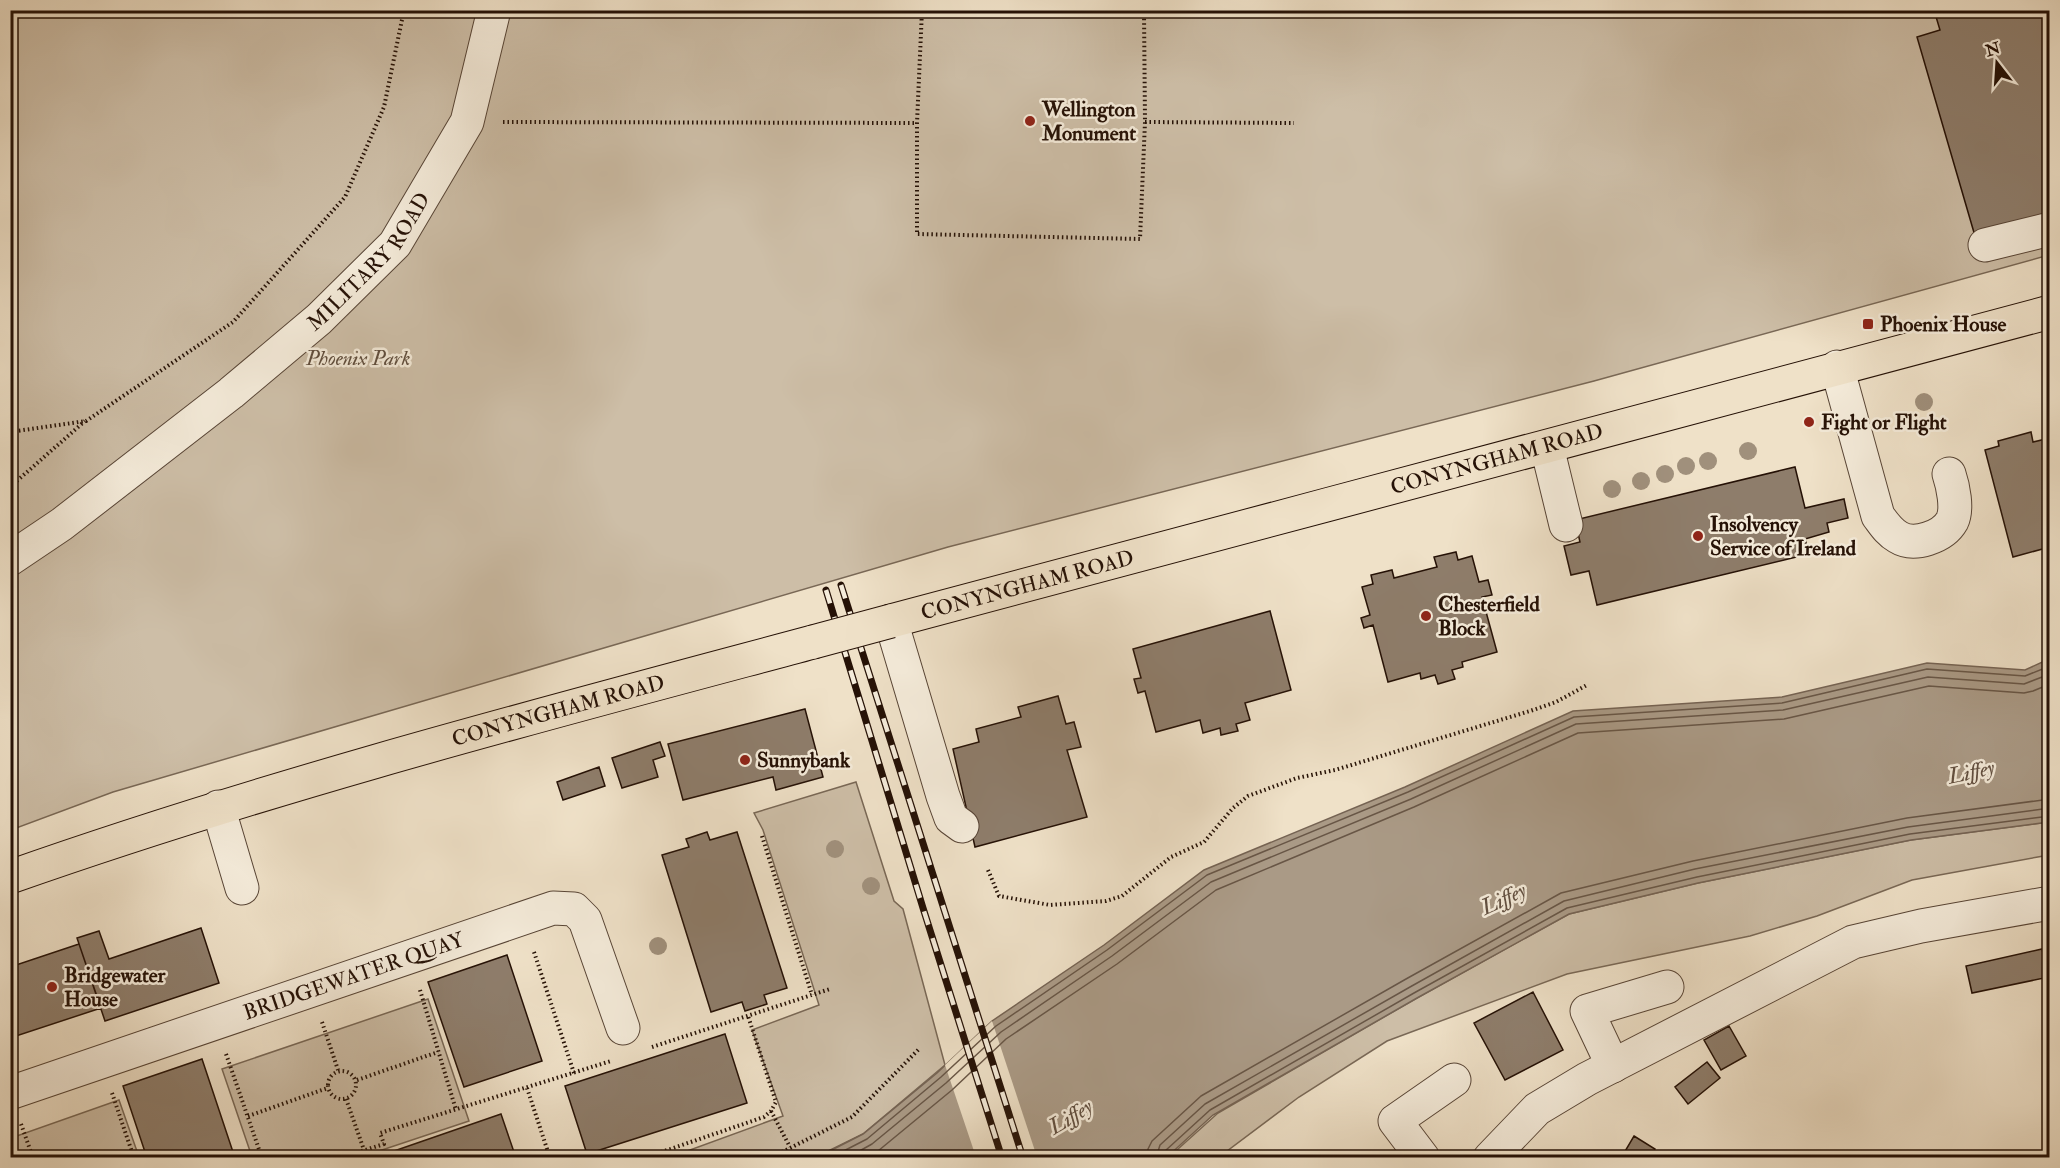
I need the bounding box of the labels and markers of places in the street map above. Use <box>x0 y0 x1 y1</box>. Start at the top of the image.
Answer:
place label: Wellington Monument <box>1041 96 1136 147</box>
marker: Wellington Monument <box>1023 114 1037 128</box>
place label: Phoenix House <box>1880 311 2006 338</box>
marker: Phoenix House <box>1861 317 1875 331</box>
place label: Fight or Flight <box>1821 409 1947 436</box>
marker: Fight or Flight <box>1802 415 1816 429</box>
place label: Insolvency Service of Ireland <box>1710 511 1857 562</box>
marker: Insolvency Service of Ireland <box>1691 529 1705 543</box>
place label: Chesterfield Block <box>1438 591 1540 642</box>
marker: Chesterfield Block <box>1419 609 1433 623</box>
place label: Sunnybank <box>757 747 851 774</box>
marker: Sunnybank <box>738 753 752 767</box>
place label: Bridgewater House <box>64 962 167 1013</box>
marker: Bridgewater House <box>45 980 59 994</box>

